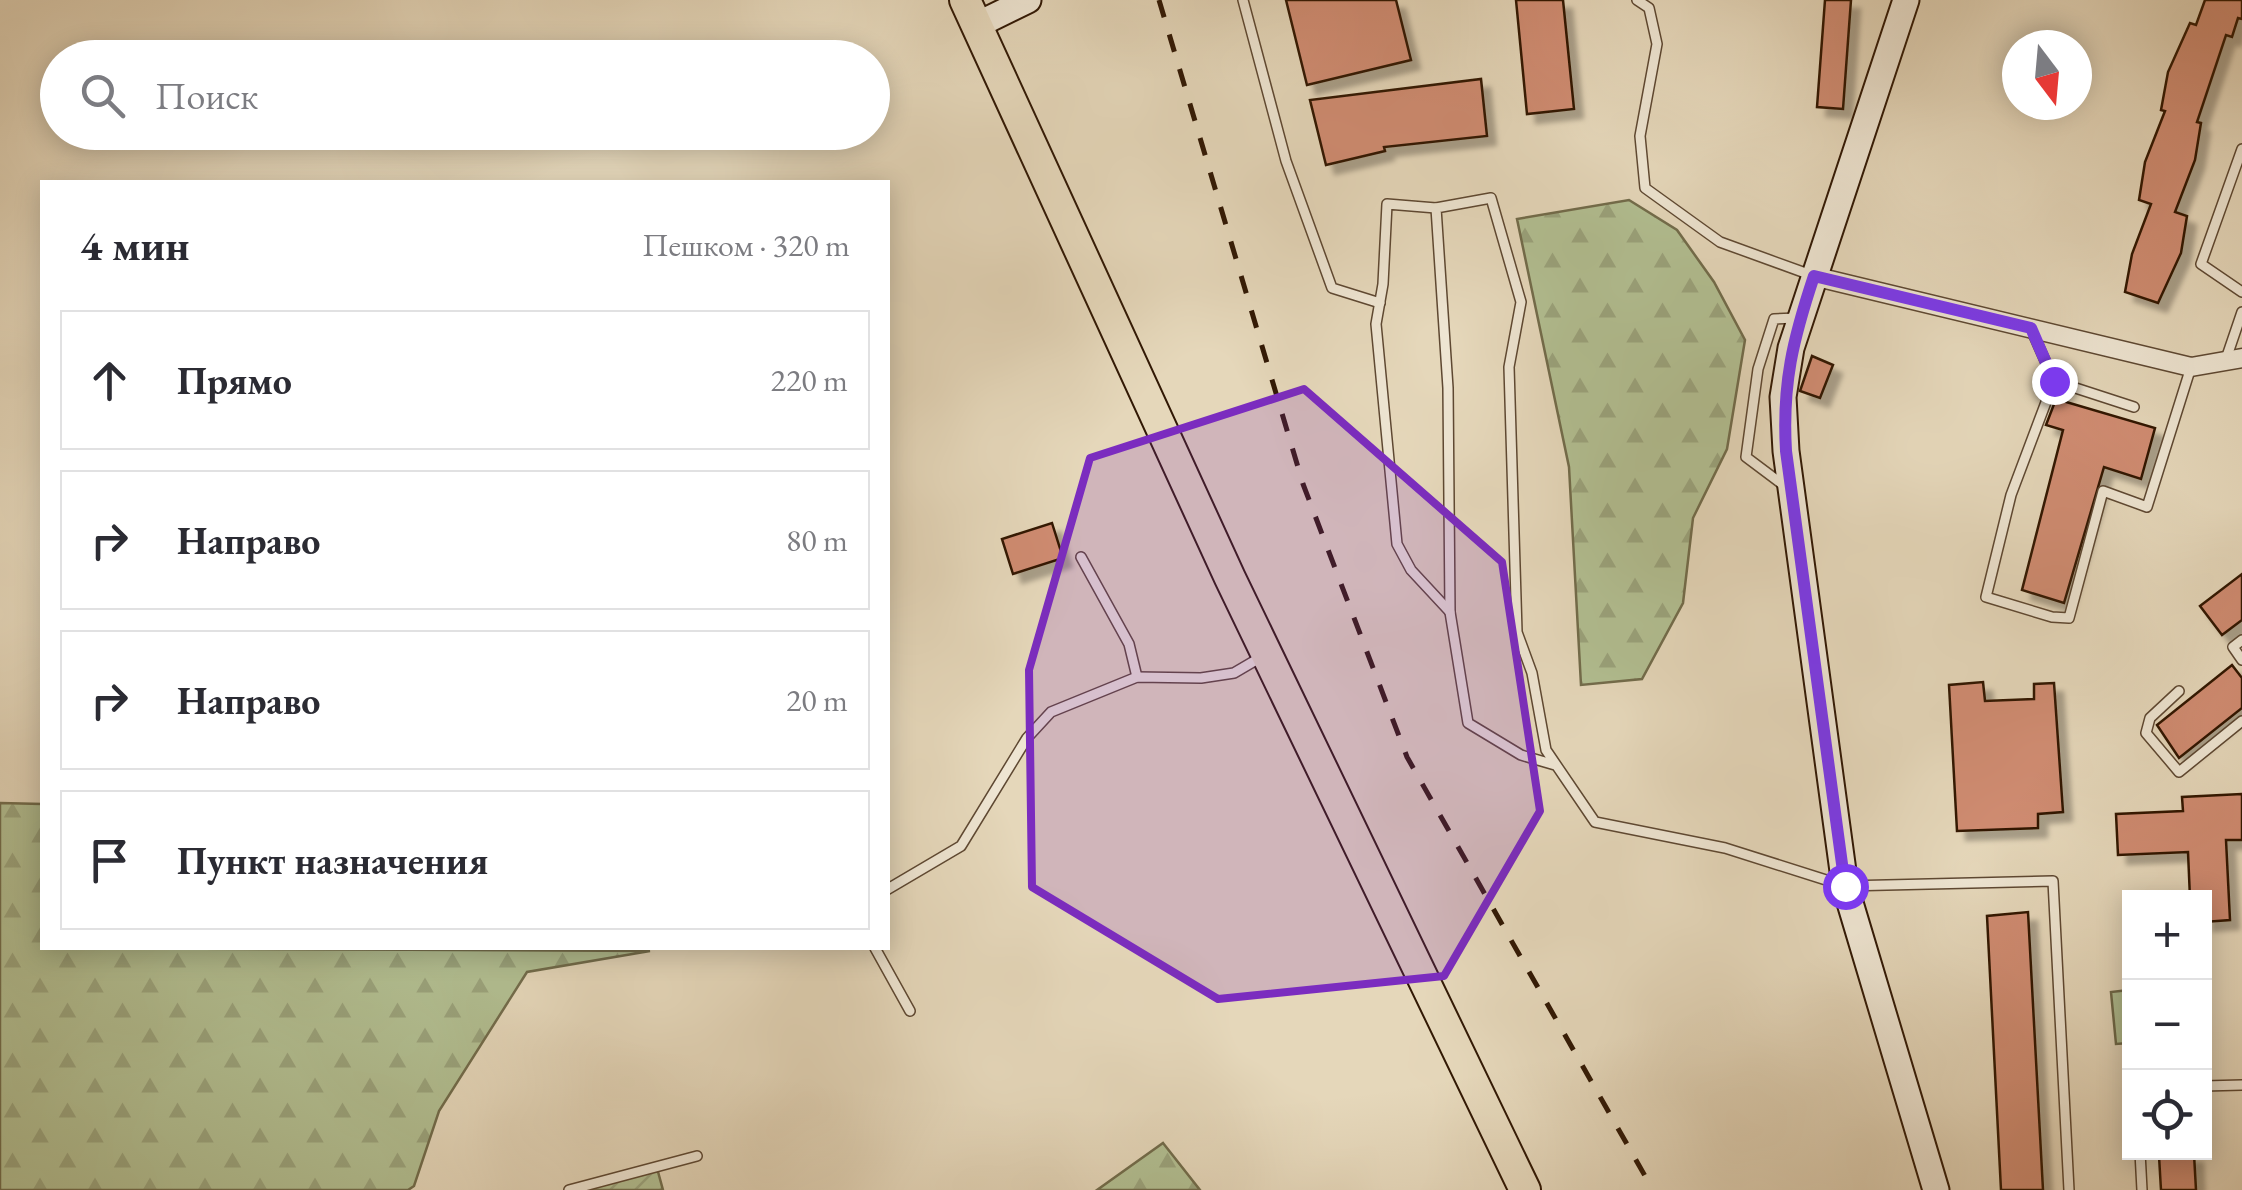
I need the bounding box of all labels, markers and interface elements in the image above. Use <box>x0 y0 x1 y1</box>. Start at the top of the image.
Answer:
north arrow <box>2002 30 2092 120</box>
search box <box>40 40 890 150</box>
icon: search <box>75 68 130 123</box>
text: Поиск <box>155 71 258 120</box>
text: 4 мин <box>80 218 189 273</box>
text: Пешком · 320 m <box>642 224 850 266</box>
icon: ahead <box>82 353 137 408</box>
text: Прямо <box>177 356 292 405</box>
text: 220 m <box>771 359 848 401</box>
route end <box>2032 359 2078 405</box>
icon: right <box>82 513 137 568</box>
text: Направо <box>177 516 320 565</box>
text: 80 m <box>786 519 848 561</box>
icon: right <box>82 673 137 728</box>
text: Направо <box>177 676 320 725</box>
text: 20 m <box>786 679 848 721</box>
icon: arrive <box>82 833 137 888</box>
text: Пункт назначения <box>177 836 488 885</box>
route start <box>1823 864 1869 910</box>
map controls <box>2122 890 2212 1160</box>
button: + <box>2122 890 2212 980</box>
button: − <box>2122 980 2212 1070</box>
button: locate <box>2122 1070 2212 1160</box>

